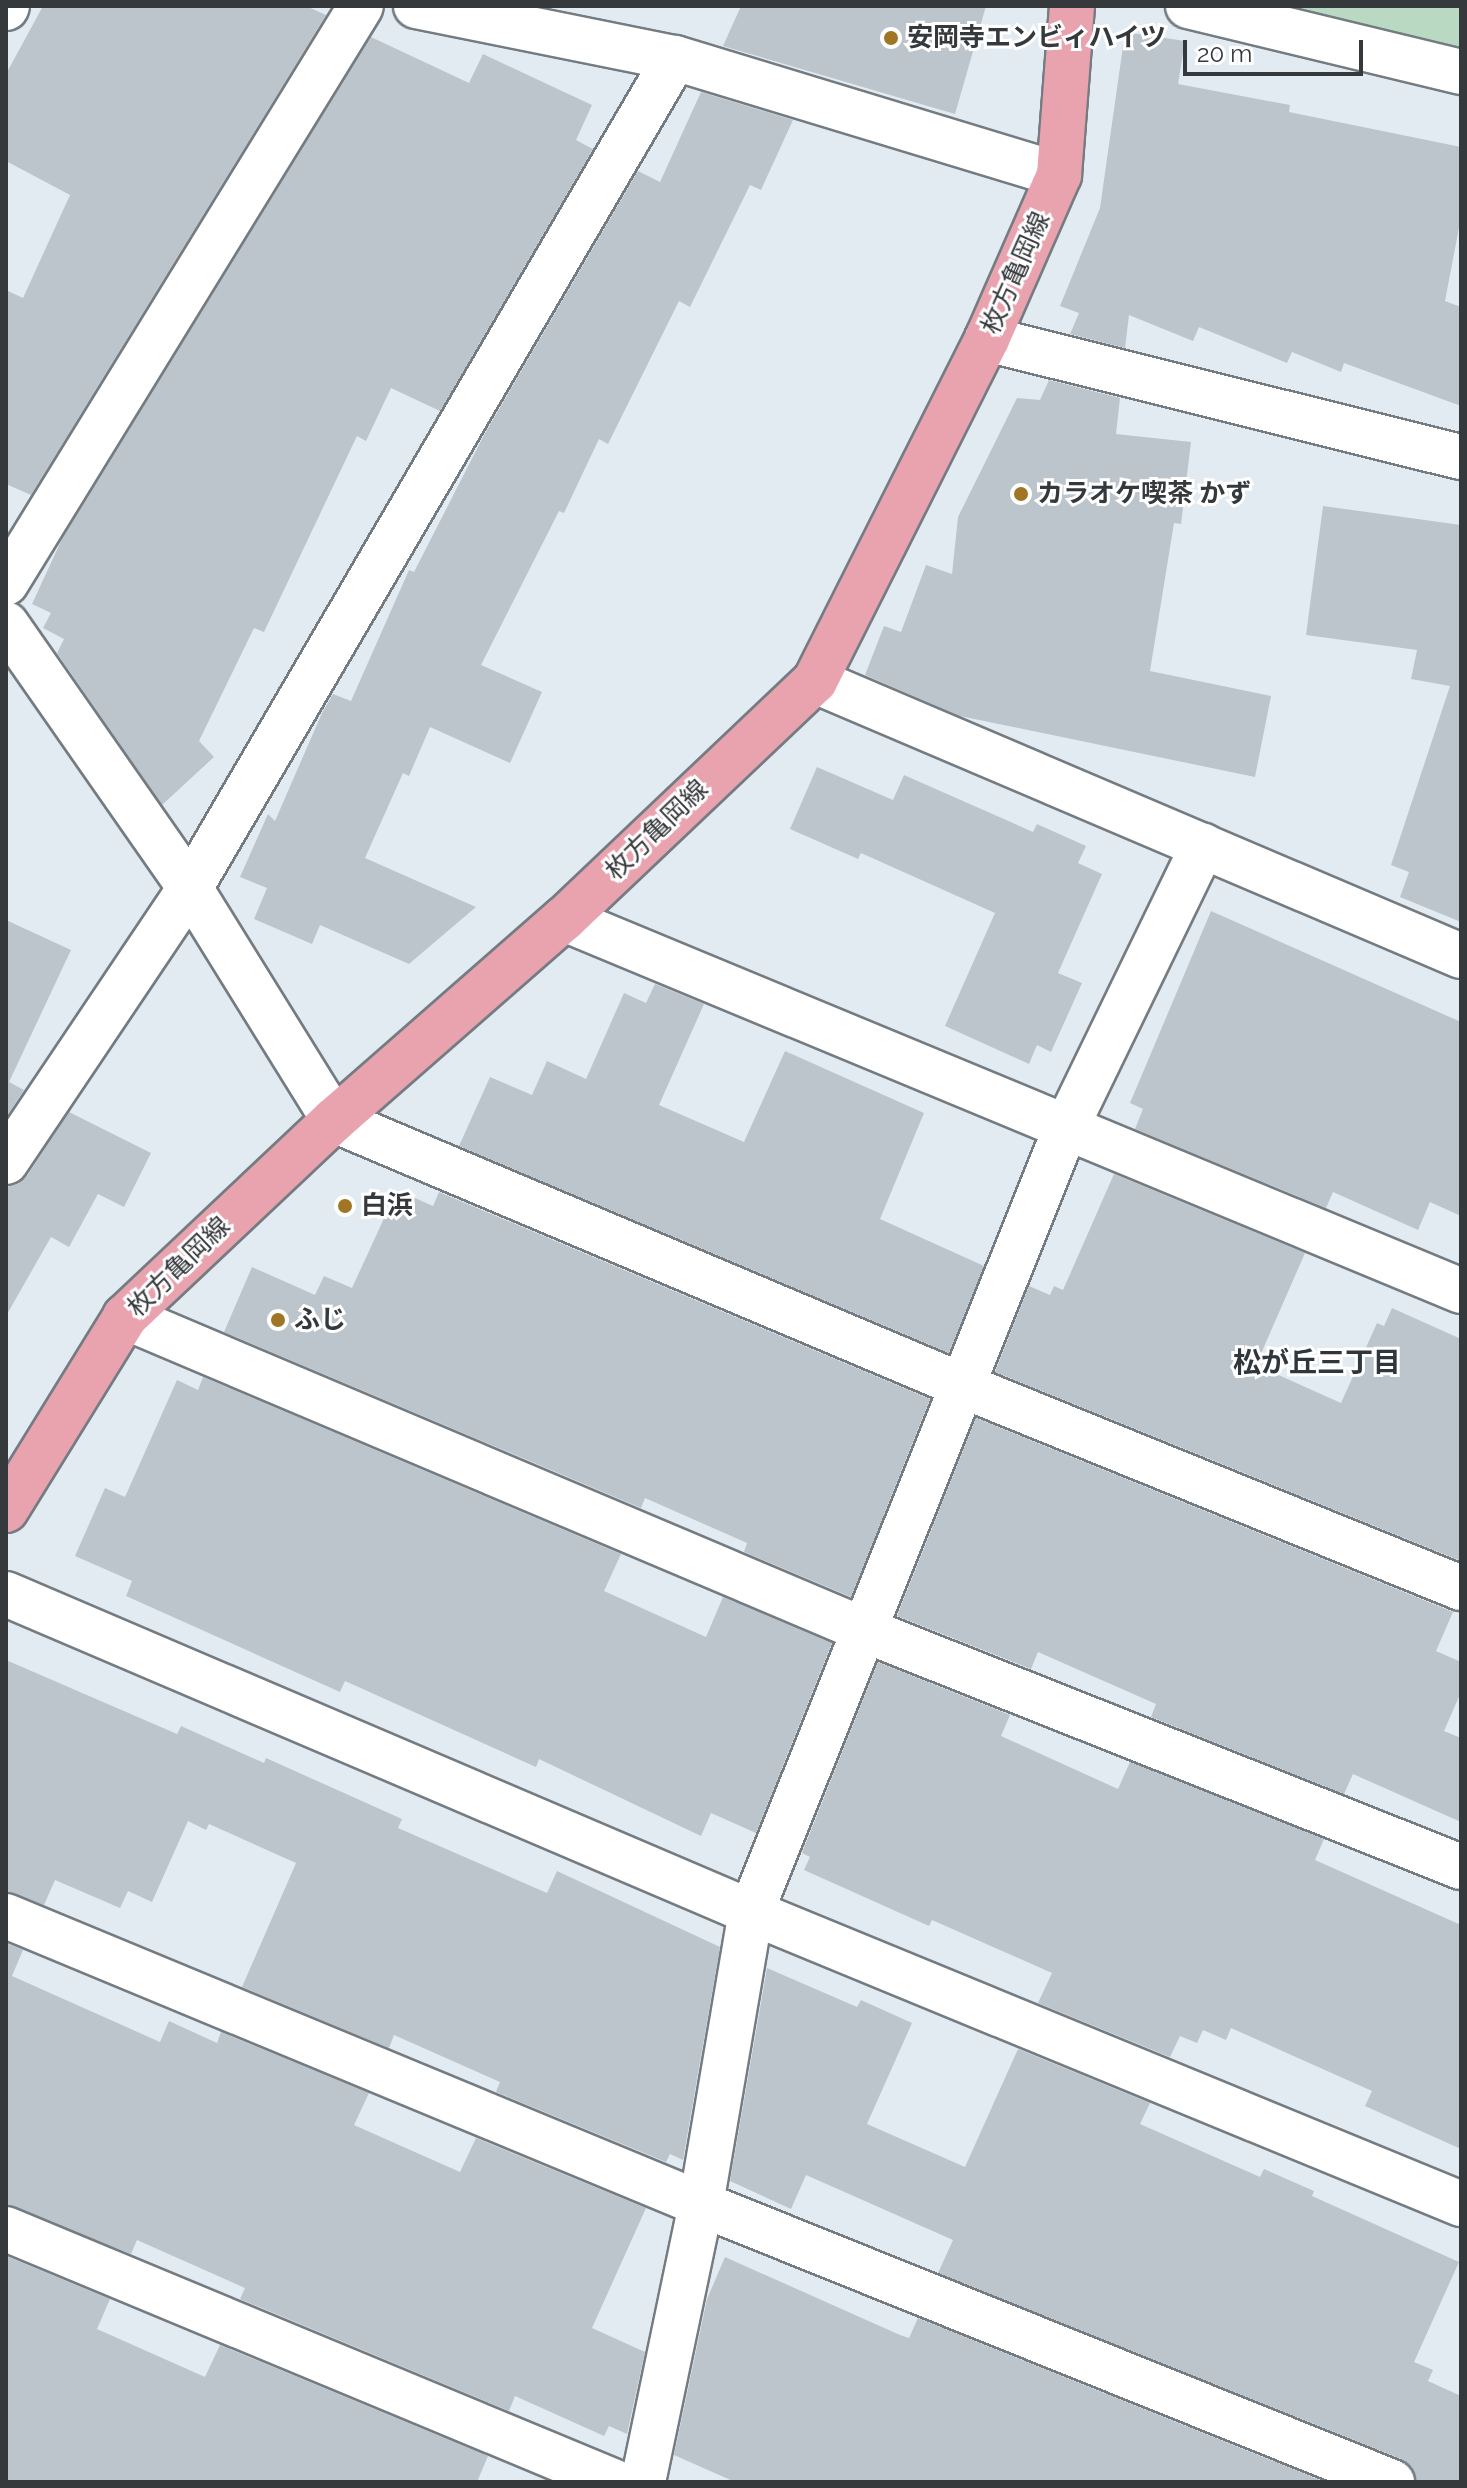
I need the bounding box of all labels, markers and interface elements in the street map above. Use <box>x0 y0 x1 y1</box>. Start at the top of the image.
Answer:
place label: 安岡寺エンビィハイツ <box>907 22 1167 54</box>
scale bar <box>1187 24 1367 74</box>
marker: 安岡寺エンビィハイツ <box>882 29 900 47</box>
text: 20 m <box>1197 39 1252 68</box>
street label: 枚方亀岡線 <box>975 207 1057 339</box>
place label: カラオケ喫茶 かず <box>1037 478 1251 510</box>
marker: カラオケ喫茶 かず <box>1012 485 1030 503</box>
street label: 枚方亀岡線 <box>599 774 715 886</box>
place label: 白浜 <box>361 1190 413 1222</box>
marker: 白浜 <box>336 1197 354 1215</box>
street label: 枚方亀岡線 <box>121 1211 237 1323</box>
place label: ふじ <box>294 1304 346 1336</box>
marker: ふじ <box>269 1311 287 1329</box>
district label: 松が丘三丁目 <box>1233 1346 1401 1380</box>

